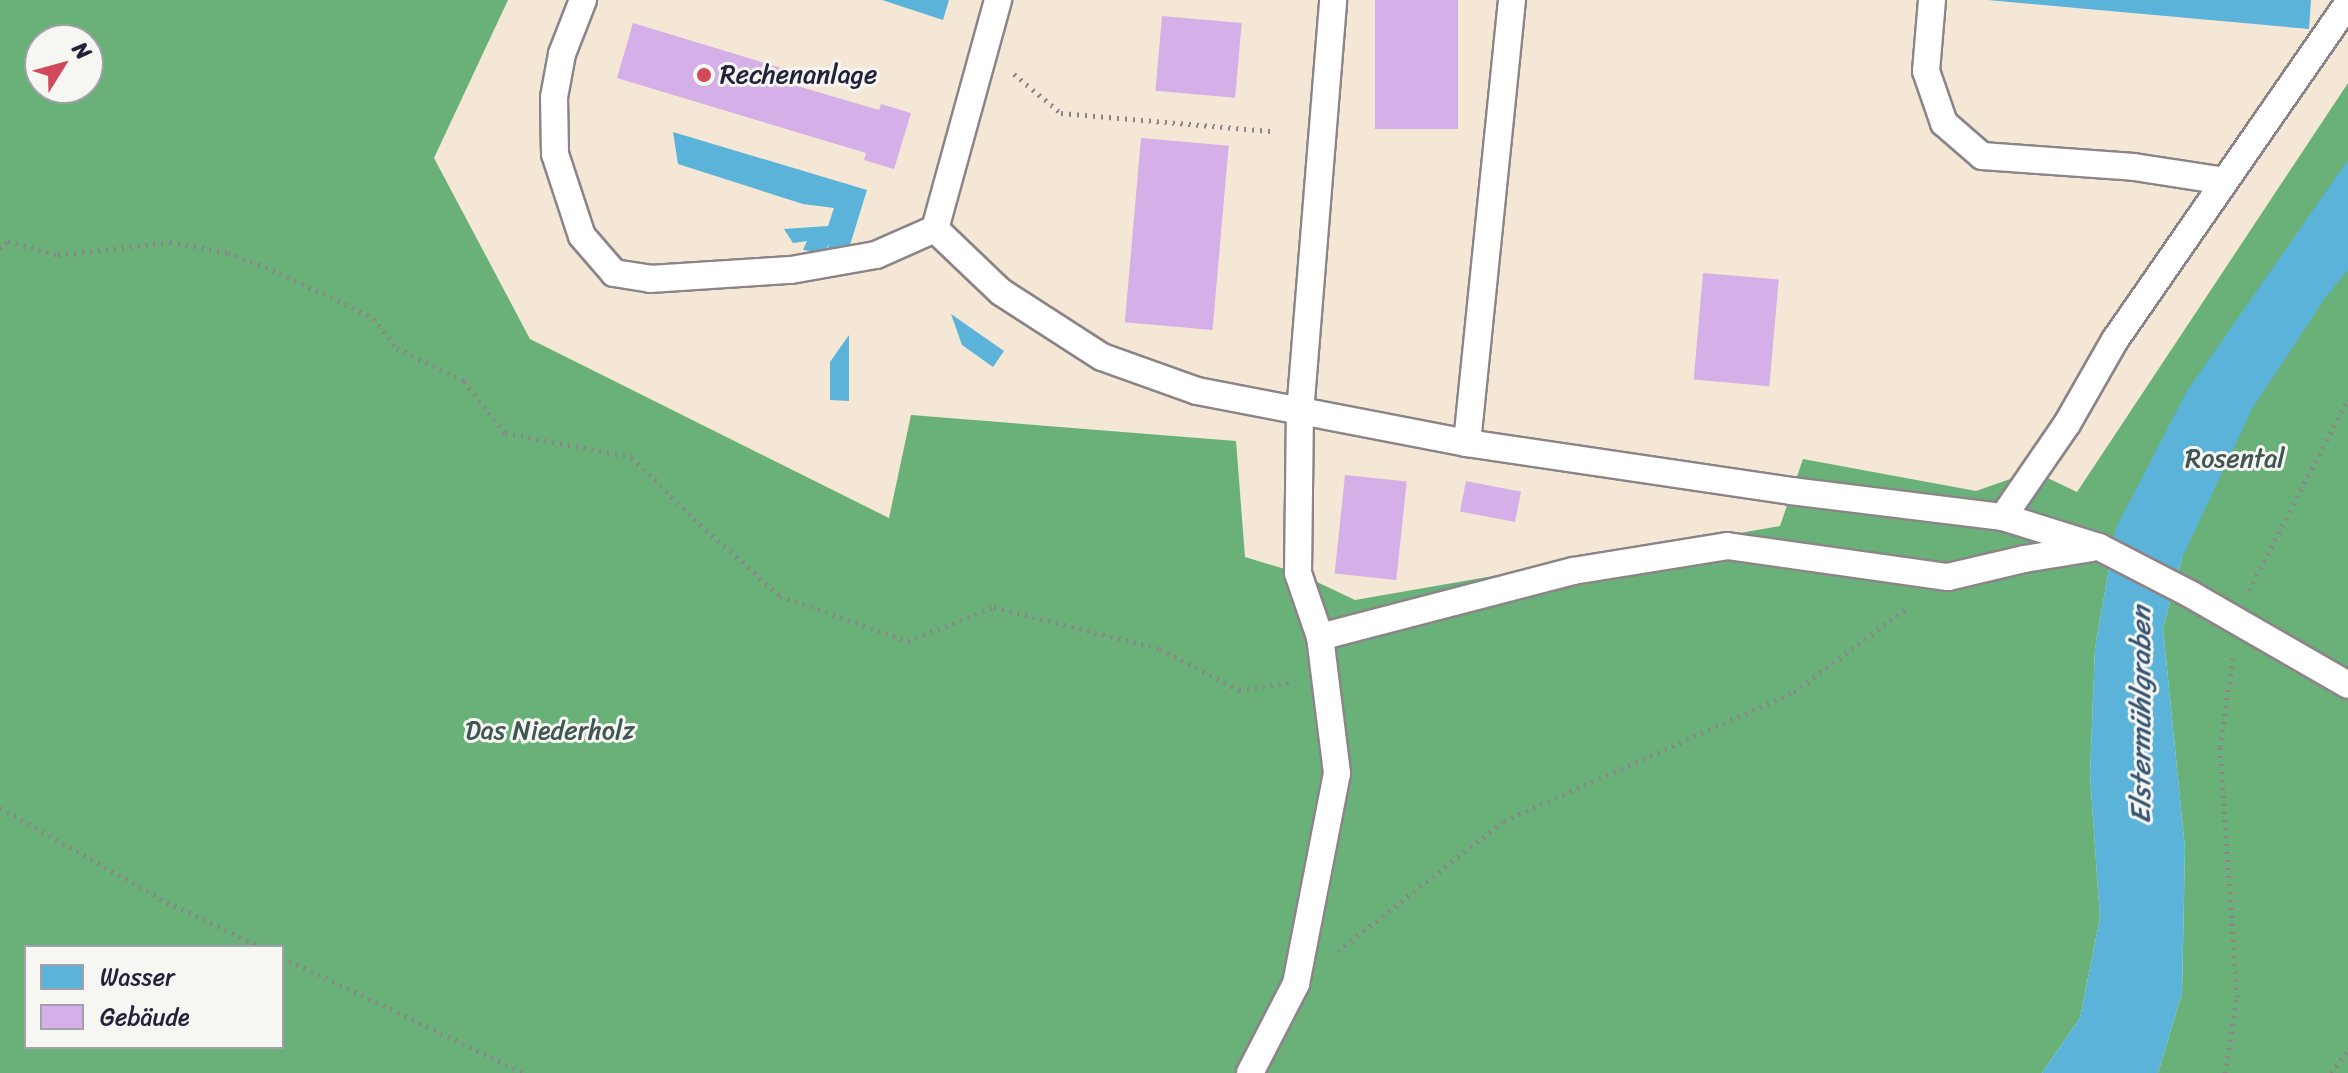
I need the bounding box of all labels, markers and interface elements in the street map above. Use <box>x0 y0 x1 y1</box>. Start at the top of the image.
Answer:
north arrow <box>24 24 104 104</box>
text: N <box>62 33 102 68</box>
place label: Rechenanlage <box>720 59 877 91</box>
marker: Rechenanlage <box>695 66 713 84</box>
park label: Rosental <box>2185 443 2285 475</box>
water label: Elstermühlgraben <box>2124 606 2158 824</box>
park label: Das Niederholz <box>465 715 635 747</box>
legend <box>24 945 284 1049</box>
text: Wasser <box>100 956 175 998</box>
text: Gebäude <box>100 996 190 1038</box>

